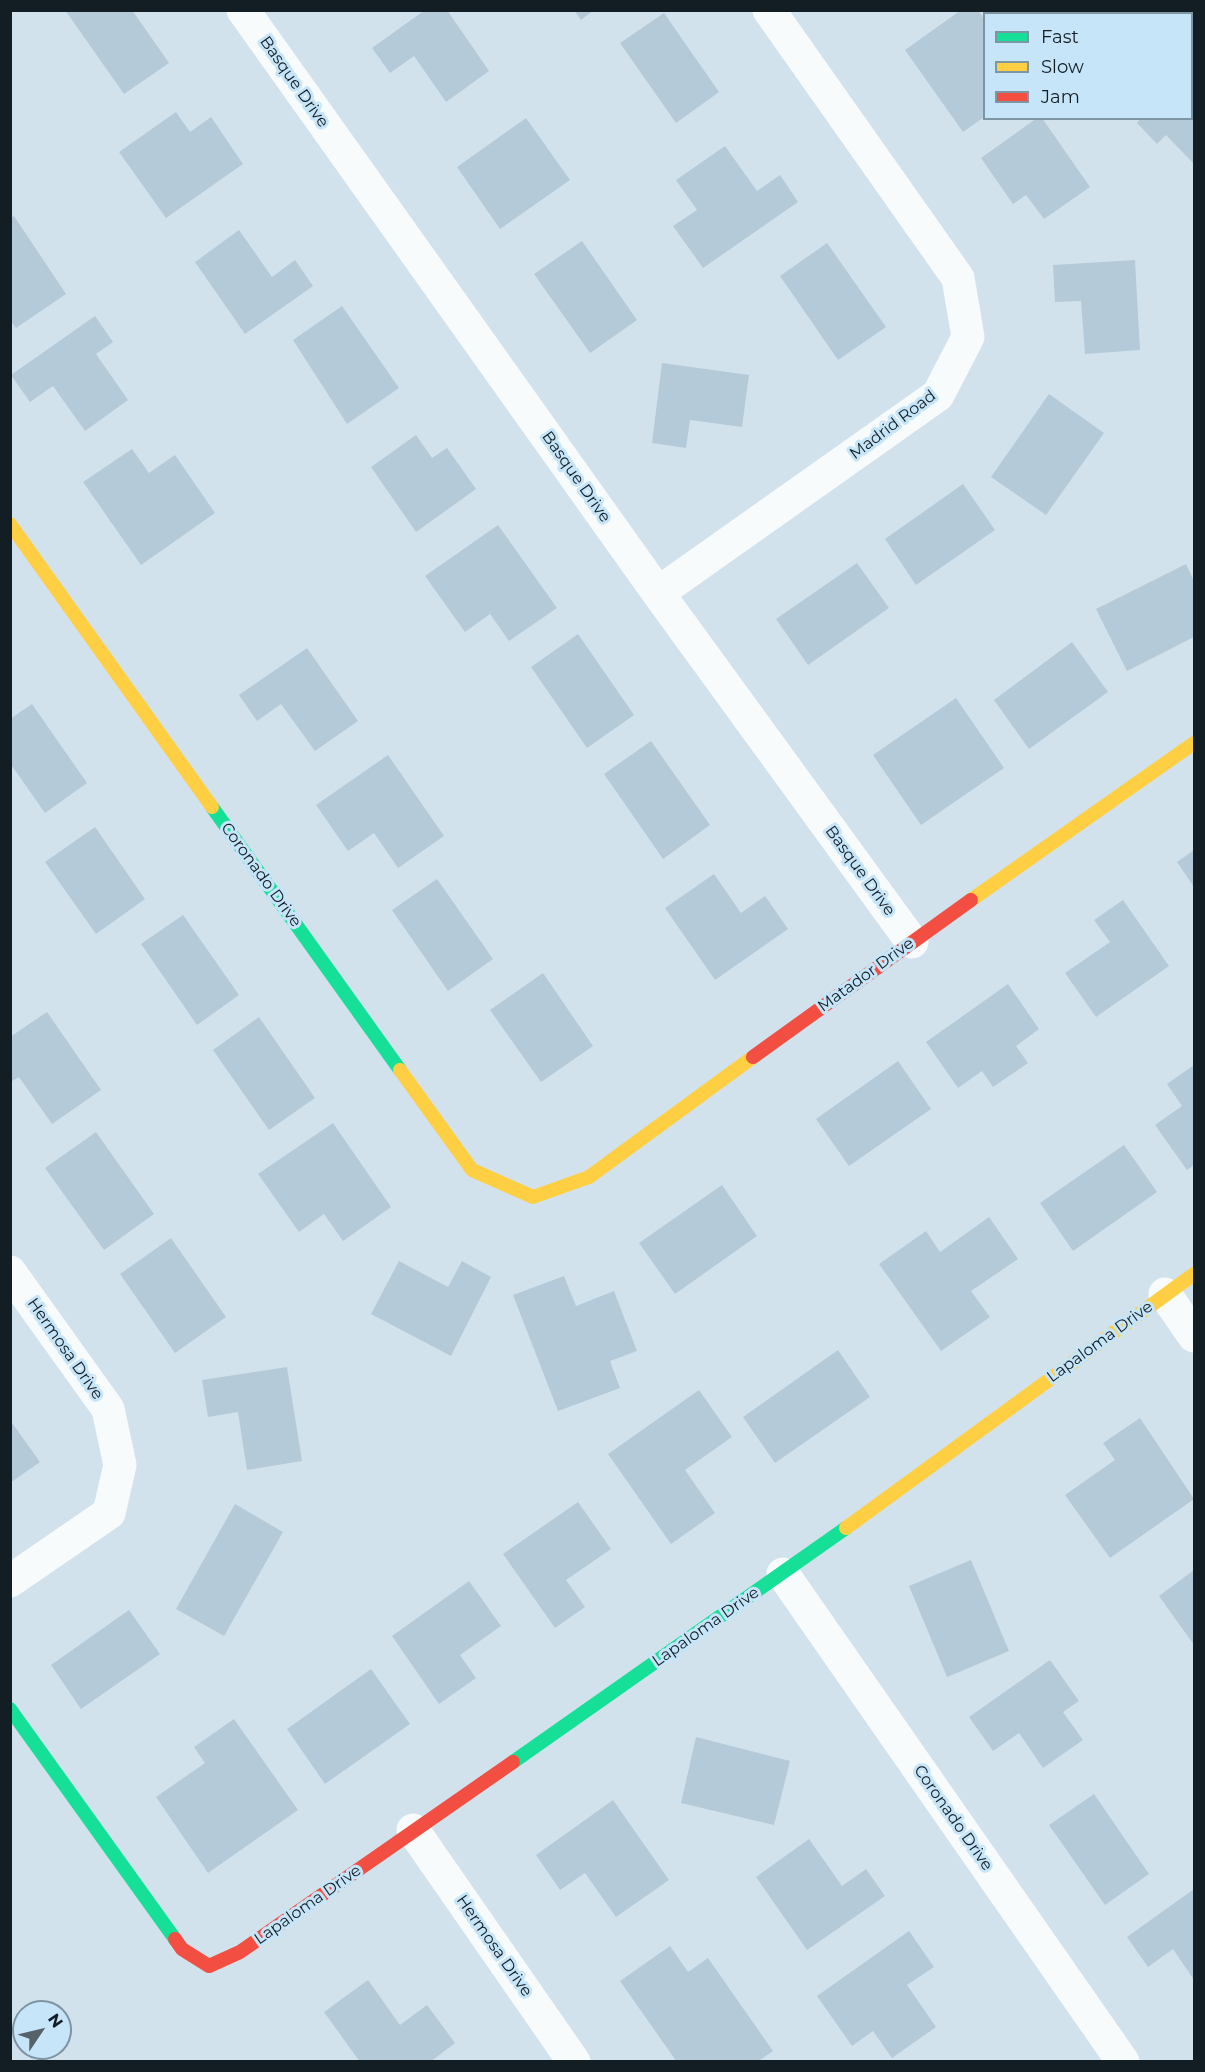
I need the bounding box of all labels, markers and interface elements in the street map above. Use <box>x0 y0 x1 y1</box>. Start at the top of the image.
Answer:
legend <box>983 12 1193 120</box>
text: Fast <box>1041 26 1079 48</box>
street label: Basque Drive <box>256 33 332 131</box>
text: Slow <box>1041 56 1084 78</box>
text: Jam <box>1041 86 1080 108</box>
street label: Madrid Road <box>846 386 940 464</box>
street label: Basque Drive <box>538 428 614 526</box>
street label: Coronado Drive <box>217 819 305 931</box>
street label: Basque Drive <box>821 822 899 920</box>
street label: Matador Drive <box>814 934 918 1016</box>
street label: Hermosa Drive <box>23 1295 107 1403</box>
street label: Lapaloma Drive <box>1043 1297 1157 1387</box>
street label: Lapaloma Drive <box>649 1583 763 1671</box>
street label: Coronado Drive <box>909 1762 997 1874</box>
street label: Lapaloma Drive <box>251 1861 365 1949</box>
street label: Hermosa Drive <box>452 1892 536 2000</box>
north arrow <box>12 2000 72 2060</box>
text: N <box>44 2010 67 2031</box>

